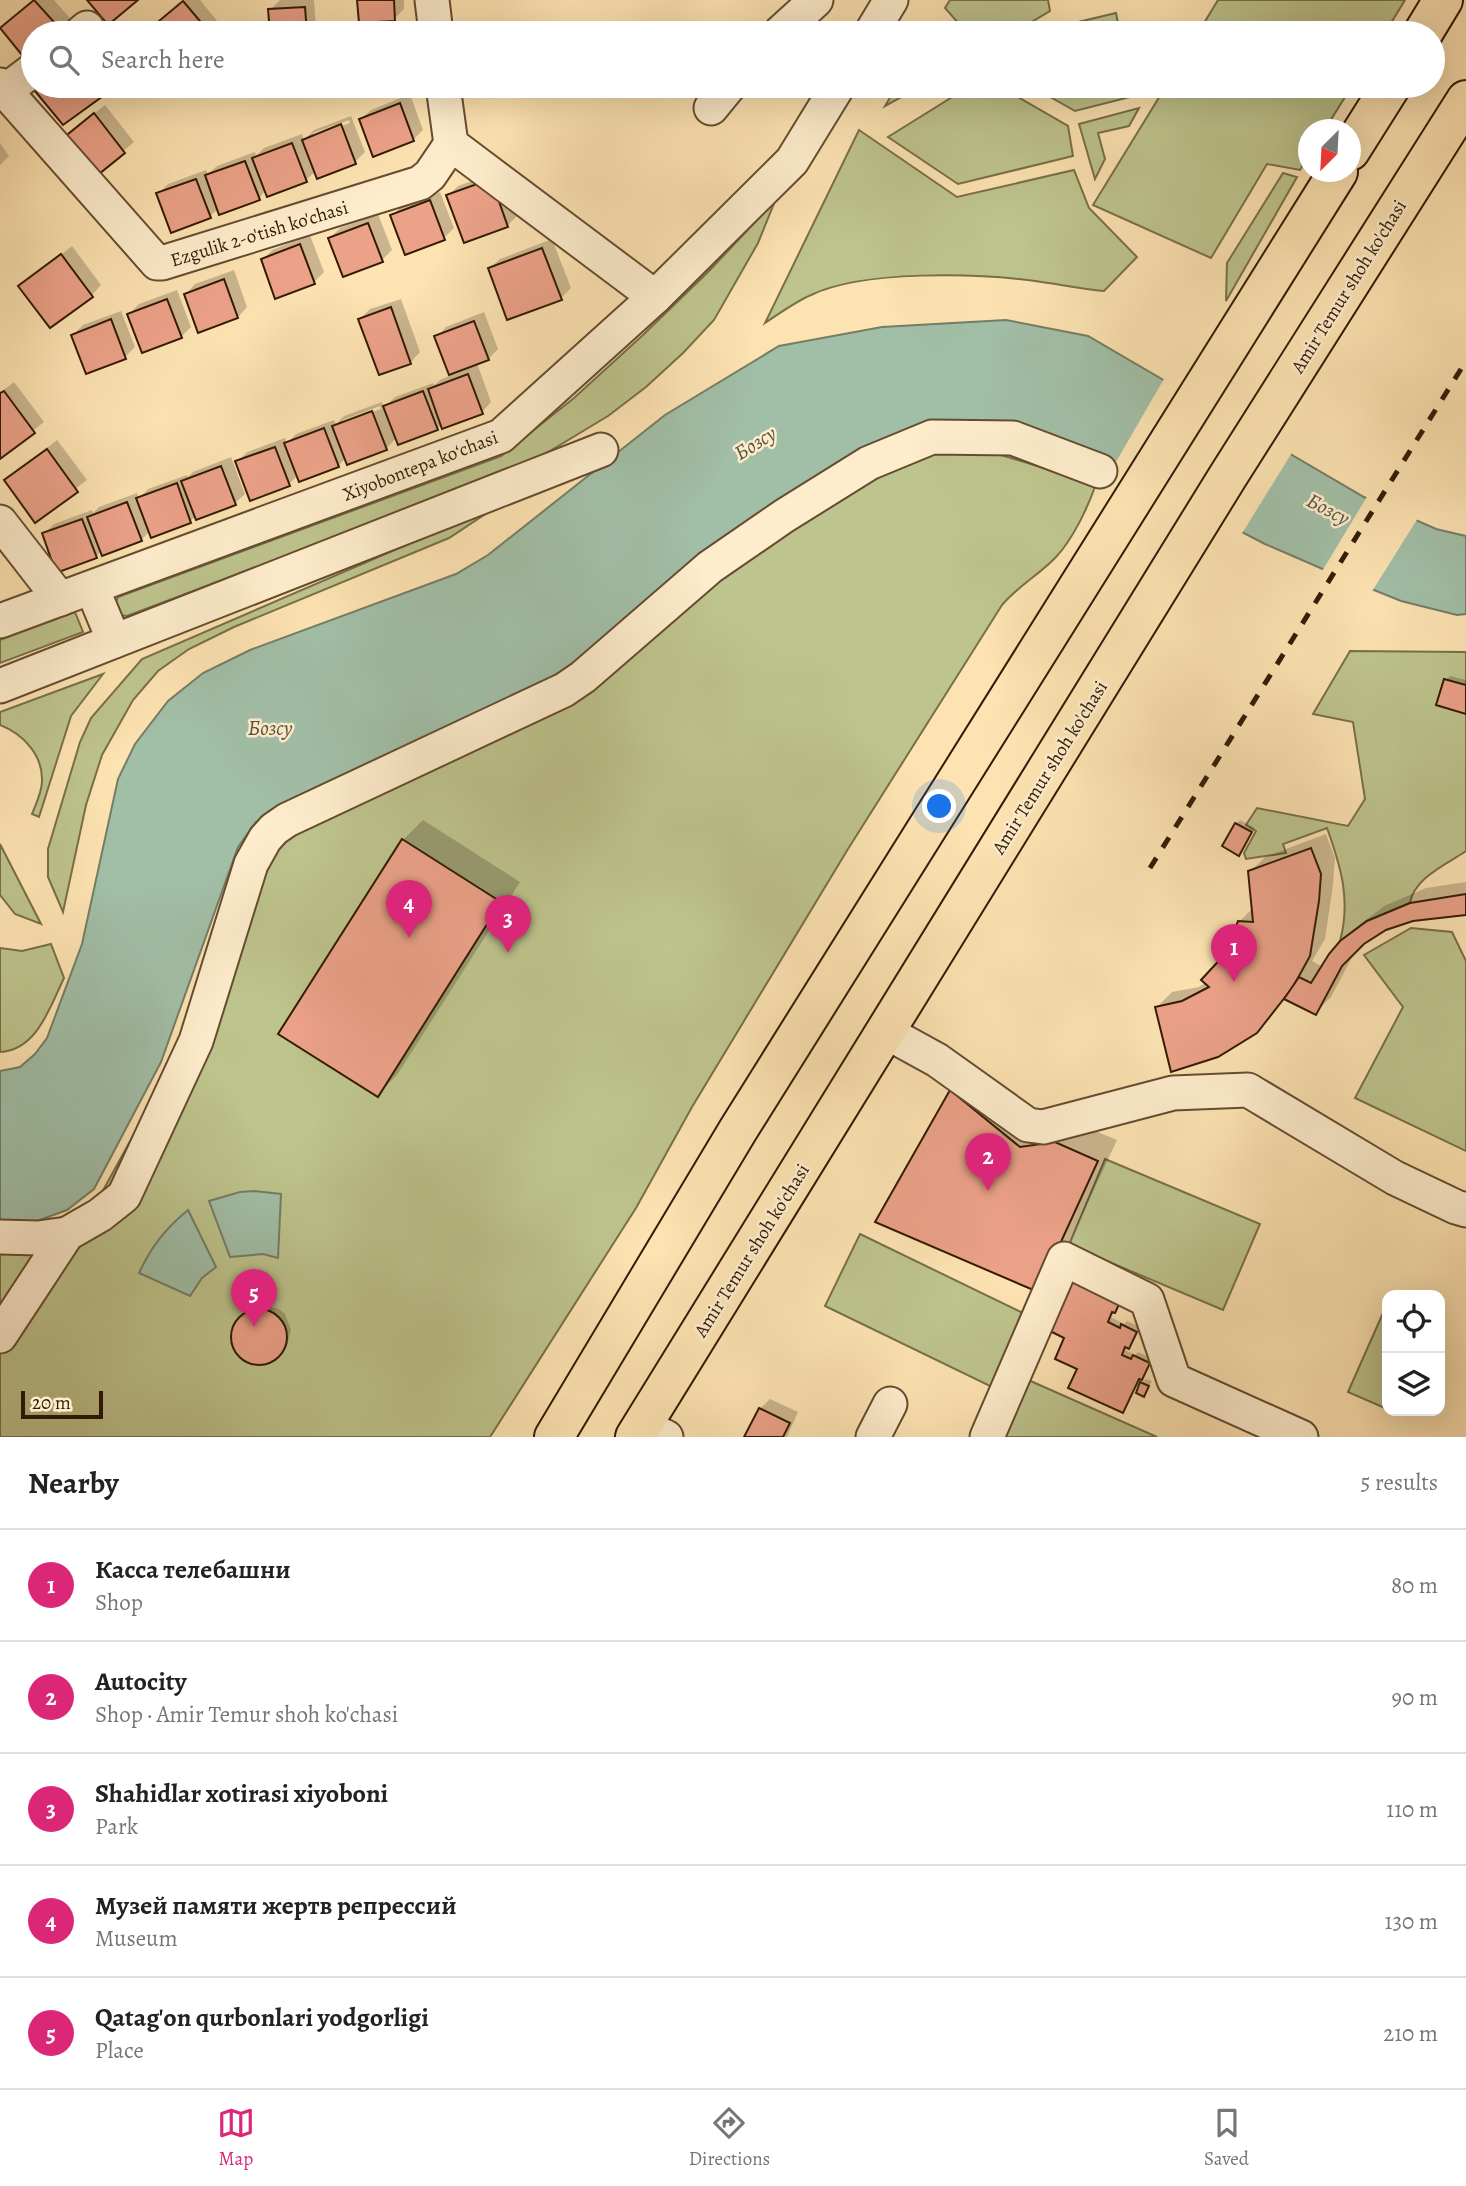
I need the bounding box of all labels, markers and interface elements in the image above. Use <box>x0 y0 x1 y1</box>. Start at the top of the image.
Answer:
search box <box>21 21 1445 98</box>
icon: search <box>45 41 83 79</box>
text: Search here <box>101 42 225 77</box>
north arrow <box>1298 119 1361 182</box>
street label: Ezgulik 2-o'tish ko'chasi <box>167 195 351 273</box>
street label: Amir Temur shoh ko'chasi <box>1284 195 1413 379</box>
water label: Бозсу <box>729 419 782 467</box>
street label: Xiyobontepa koʻchasi <box>339 424 502 508</box>
water label: Бозсу <box>1302 486 1355 532</box>
street label: Amir Temur shoh ko'chasi <box>985 676 1114 860</box>
water label: Бозсу <box>248 714 293 742</box>
your location <box>922 789 956 823</box>
pin: 4 <box>386 880 432 938</box>
pin: 3 <box>485 895 531 953</box>
pin: 1 <box>1211 924 1257 982</box>
pin: 2 <box>965 1133 1011 1191</box>
street label: Amir Temur shoh ko'chasi <box>687 1159 816 1343</box>
pin: 5 <box>231 1269 277 1327</box>
map controls <box>1382 1290 1445 1416</box>
button: locate <box>1382 1290 1445 1353</box>
button: layers <box>1382 1353 1445 1416</box>
scale bar <box>21 1388 103 1420</box>
text: 20 m <box>32 1390 71 1416</box>
text: Nearby <box>28 1463 119 1503</box>
text: 5 results <box>1361 1467 1438 1498</box>
text: Касса телебашни <box>95 1552 291 1587</box>
text: 1 <box>47 1570 55 1601</box>
text: 80 m <box>1391 1570 1438 1601</box>
text: Shop <box>95 1587 143 1618</box>
text: Autocity <box>95 1664 186 1699</box>
text: 2 <box>45 1682 57 1713</box>
text: 90 m <box>1392 1682 1438 1713</box>
text: Shop · Amir Temur shoh ko'chasi <box>95 1699 398 1730</box>
text: Shahidlar xotirasi xiyoboni <box>95 1776 388 1811</box>
text: 3 <box>46 1794 56 1825</box>
text: 110 m <box>1386 1794 1438 1825</box>
text: Park <box>95 1811 138 1842</box>
text: Музей памяти жертв репрессий <box>95 1888 457 1923</box>
text: 4 <box>46 1906 56 1937</box>
text: 130 m <box>1385 1906 1438 1937</box>
text: Museum <box>95 1923 178 1954</box>
text: Qatag'on qurbonlari yodgorligi <box>95 2000 429 2035</box>
text: 5 <box>46 2018 56 2049</box>
text: 210 m <box>1383 2018 1438 2049</box>
text: Place <box>95 2035 144 2066</box>
tab: Map <box>217 2104 255 2172</box>
tab: Directions <box>689 2104 770 2172</box>
tab: Saved <box>1204 2104 1249 2172</box>

